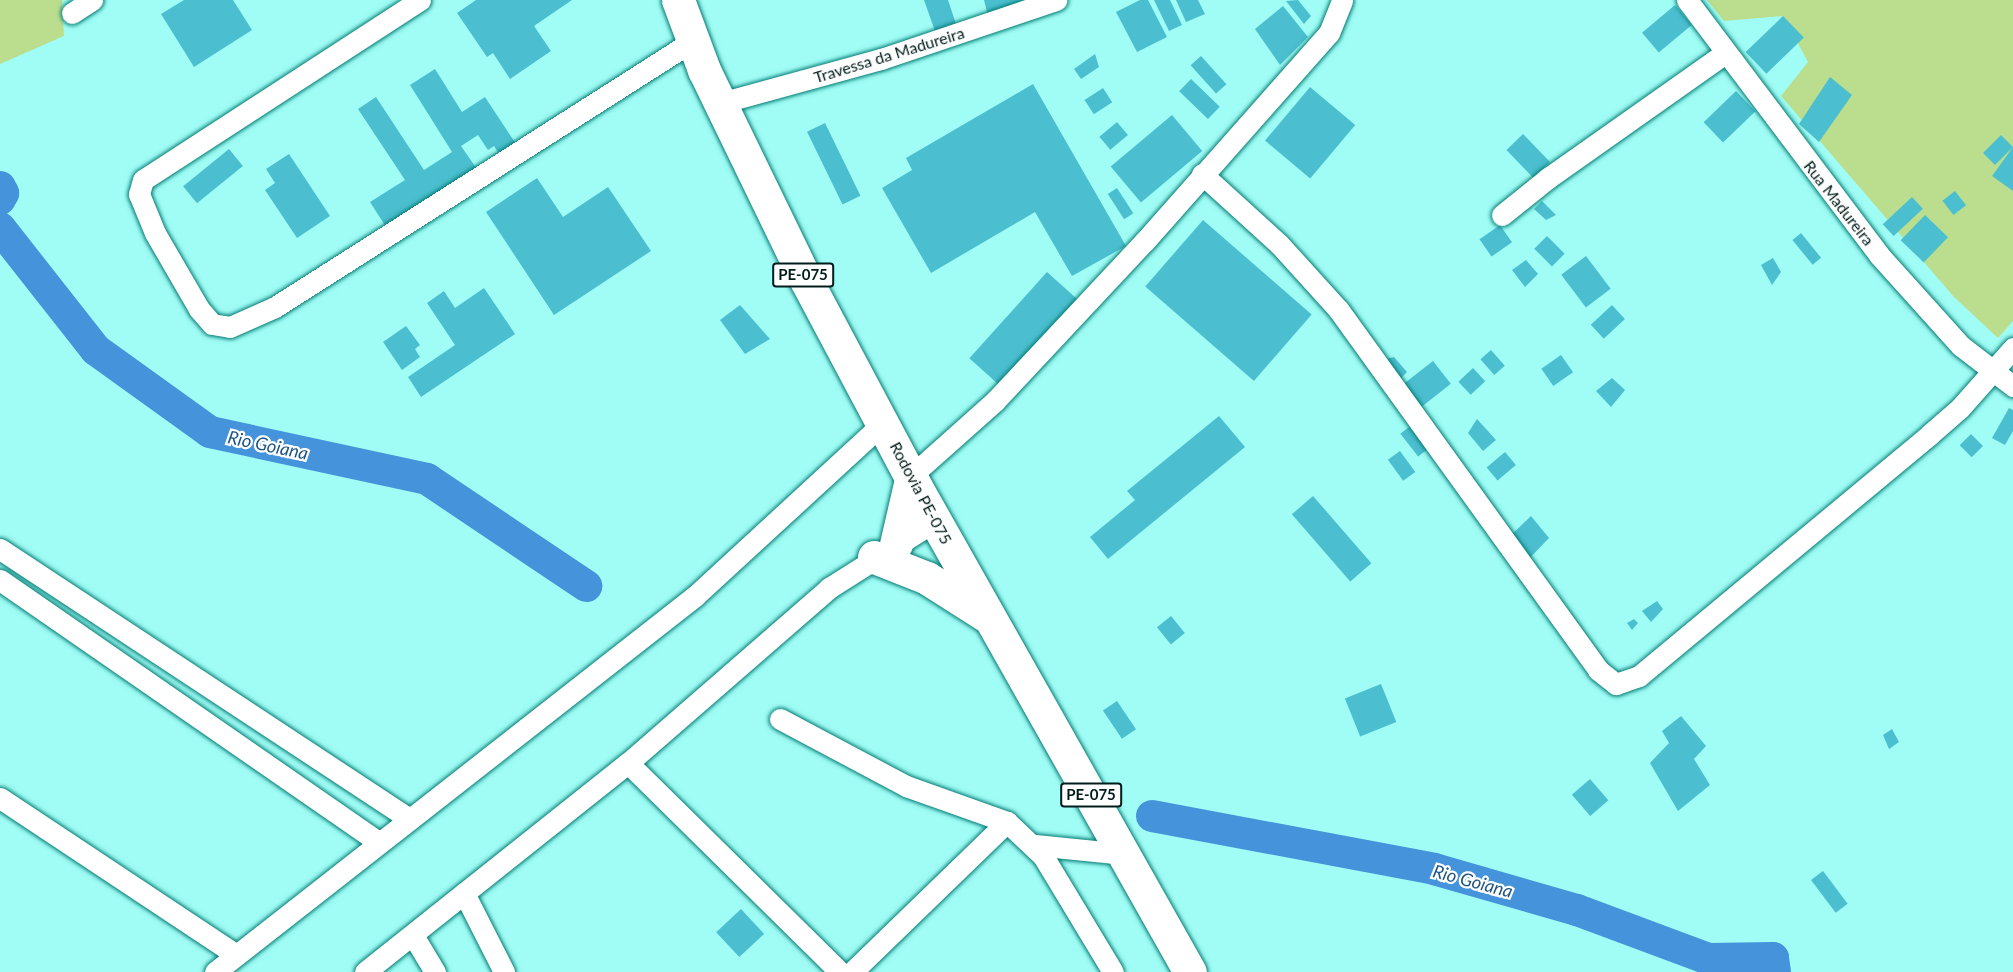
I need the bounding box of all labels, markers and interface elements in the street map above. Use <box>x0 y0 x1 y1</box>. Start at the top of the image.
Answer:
street label: Travessa da Madureira <box>811 23 967 87</box>
street label: Rua Madureira <box>1800 157 1878 249</box>
road number: PE-075 <box>772 263 834 287</box>
water label: Rio Goiana <box>226 426 310 464</box>
street label: Rodovia PE-075 <box>886 439 956 547</box>
road number: PE-075 <box>1060 783 1122 807</box>
water label: Rio Goiana <box>1431 860 1515 902</box>

